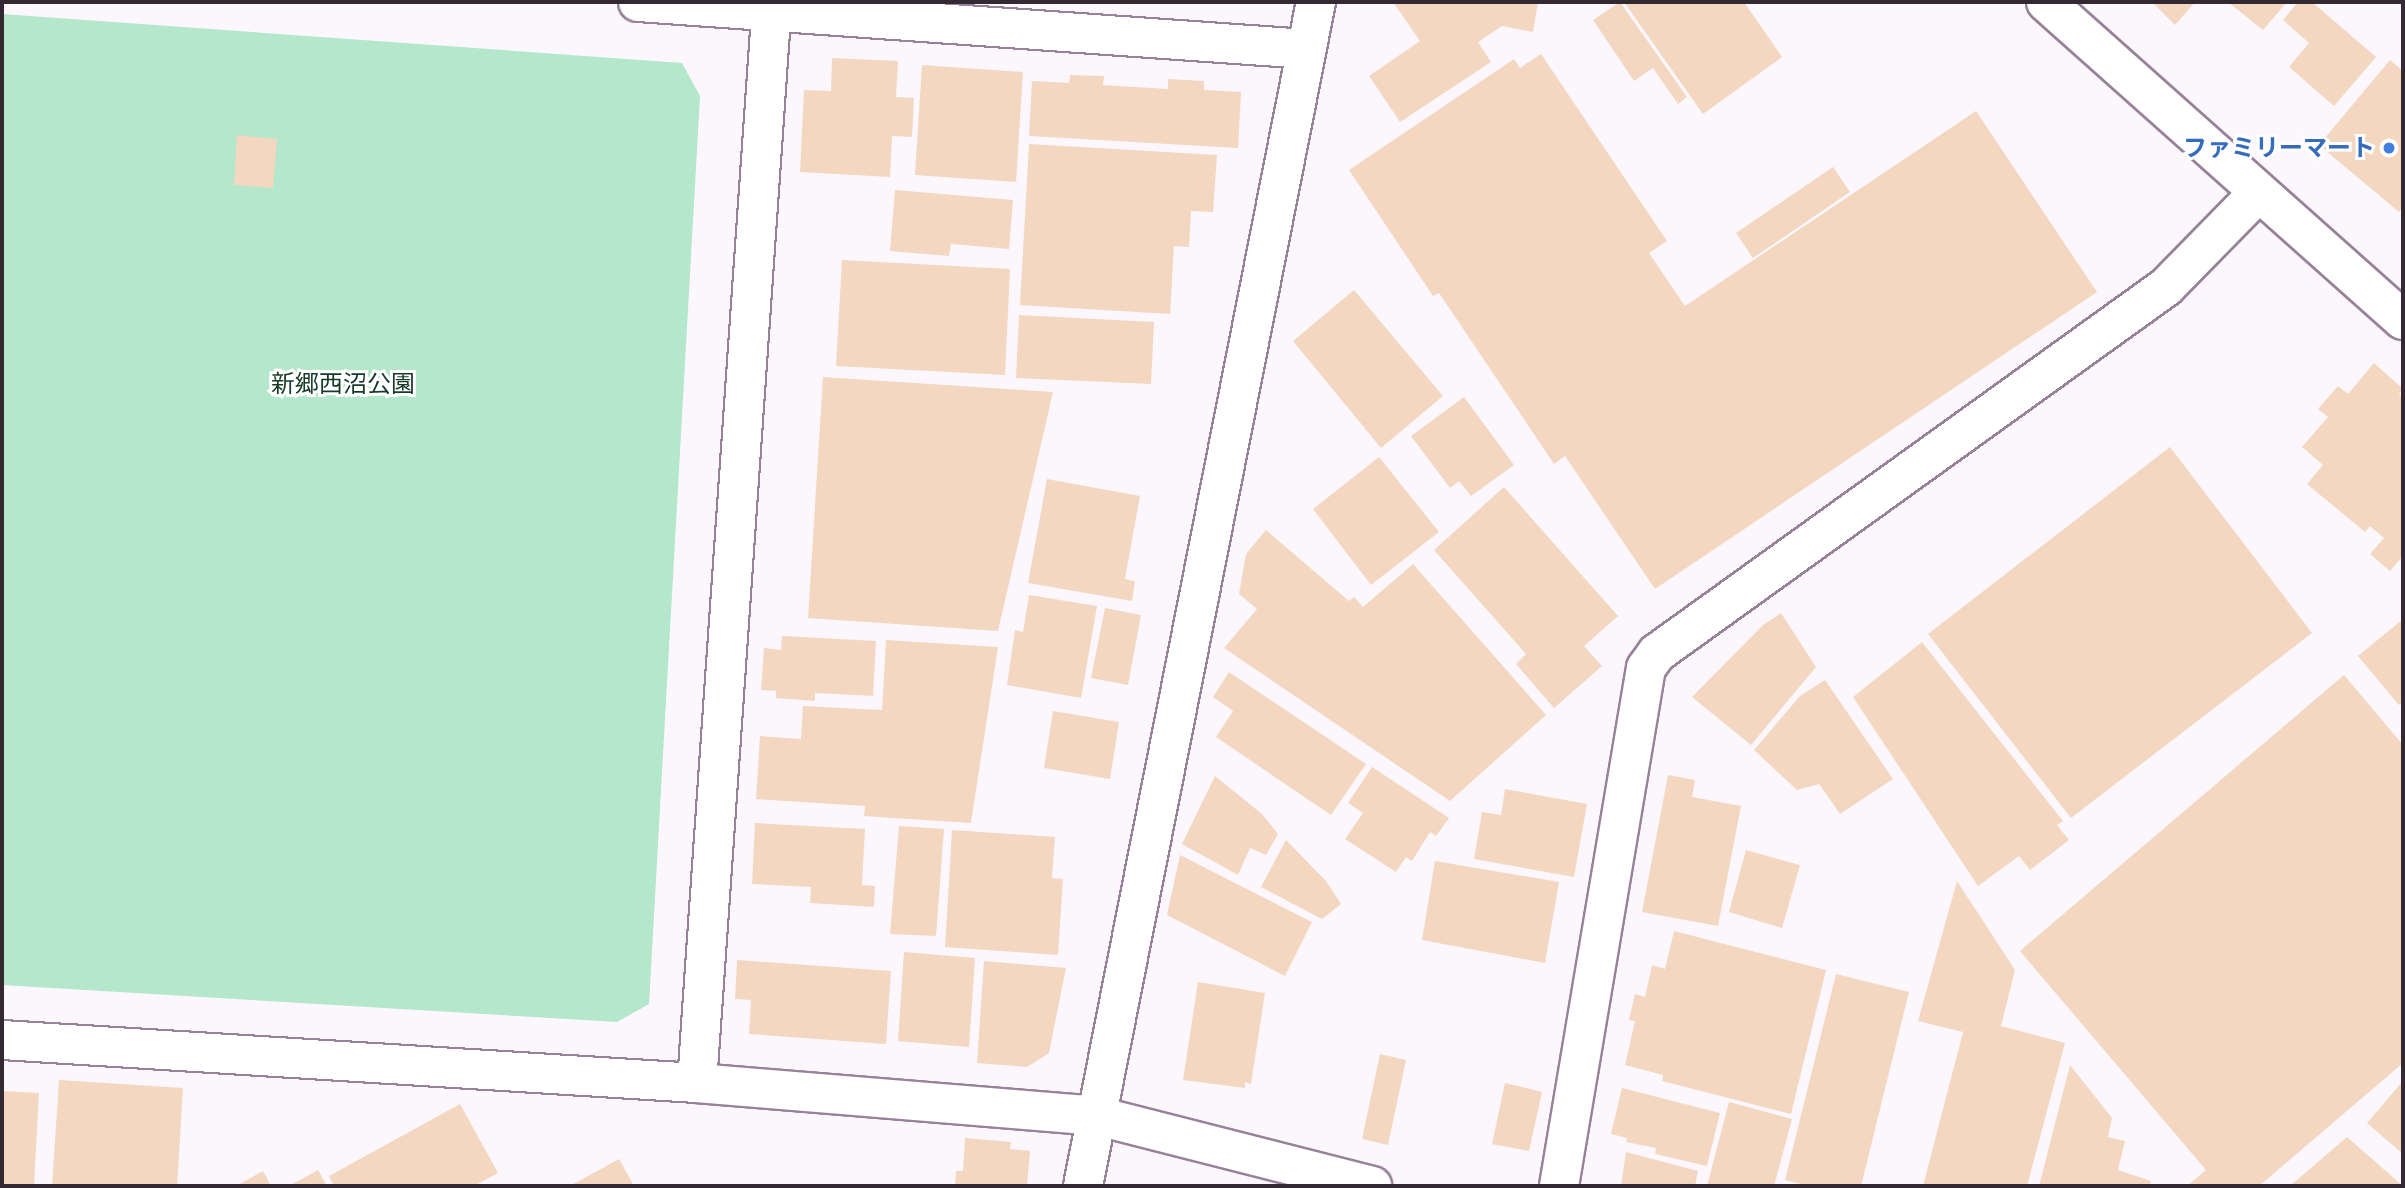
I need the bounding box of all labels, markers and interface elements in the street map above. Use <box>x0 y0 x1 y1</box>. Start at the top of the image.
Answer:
place label: ファミリーマート <box>2183 134 2375 162</box>
marker: ファミリーマート <box>2381 140 2397 156</box>
park label: 新郷西沼公園 <box>271 370 415 398</box>

